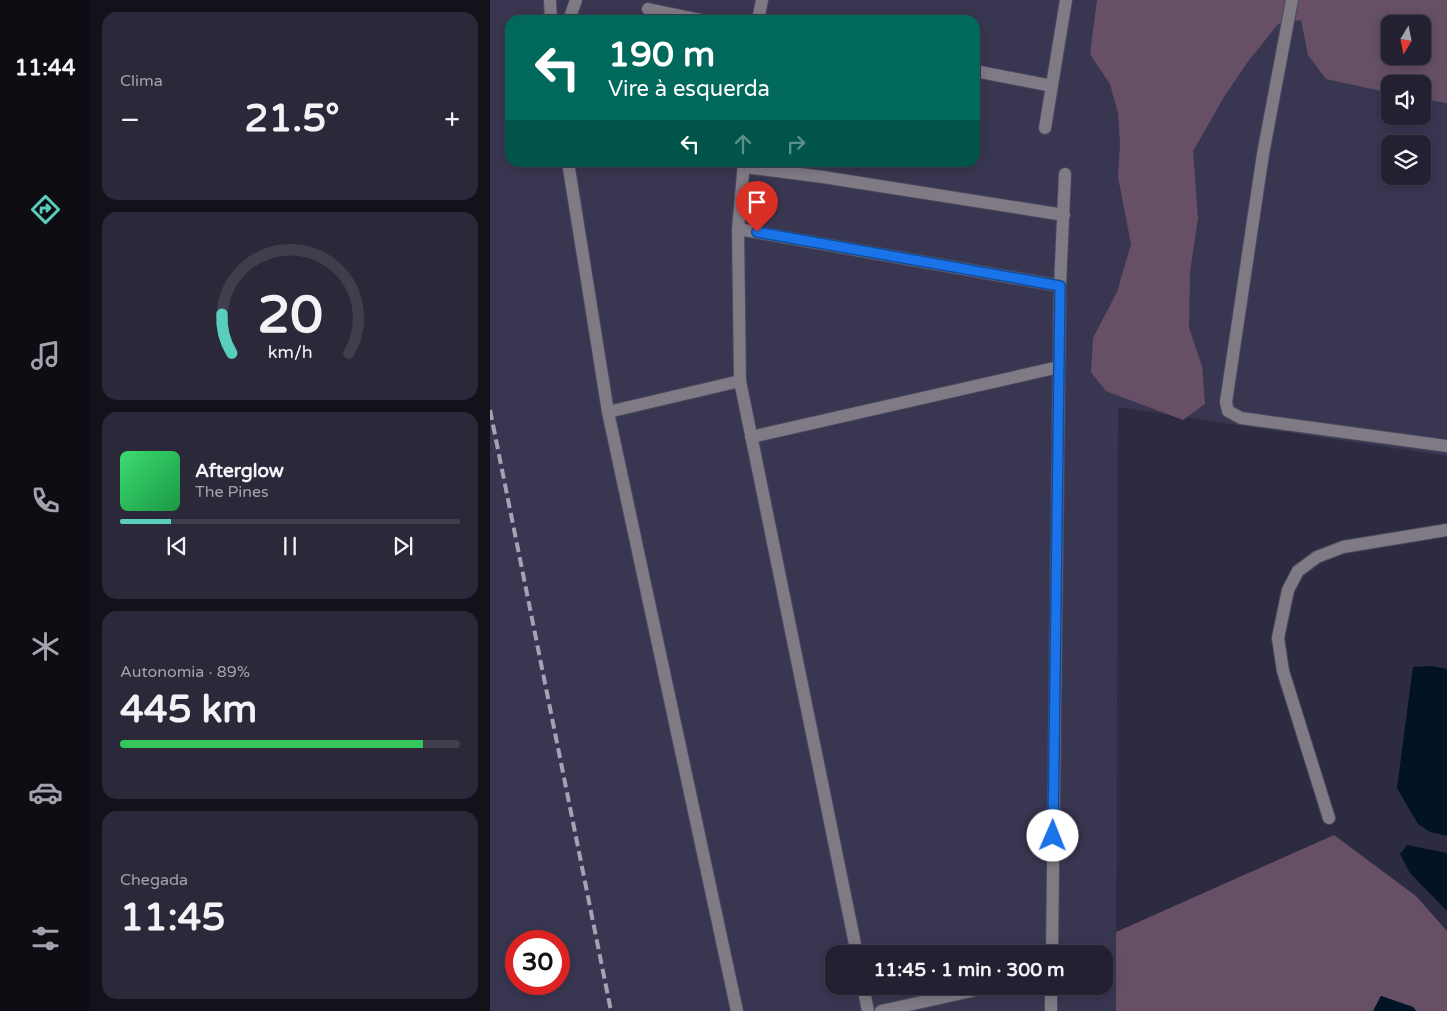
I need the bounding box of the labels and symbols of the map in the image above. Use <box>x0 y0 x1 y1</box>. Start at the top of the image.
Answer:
north arrow <box>1381 15 1431 65</box>
pin <box>736 181 778 232</box>
position arrow <box>1026 809 1078 861</box>
speed limit sign: 30 <box>505 930 570 995</box>

